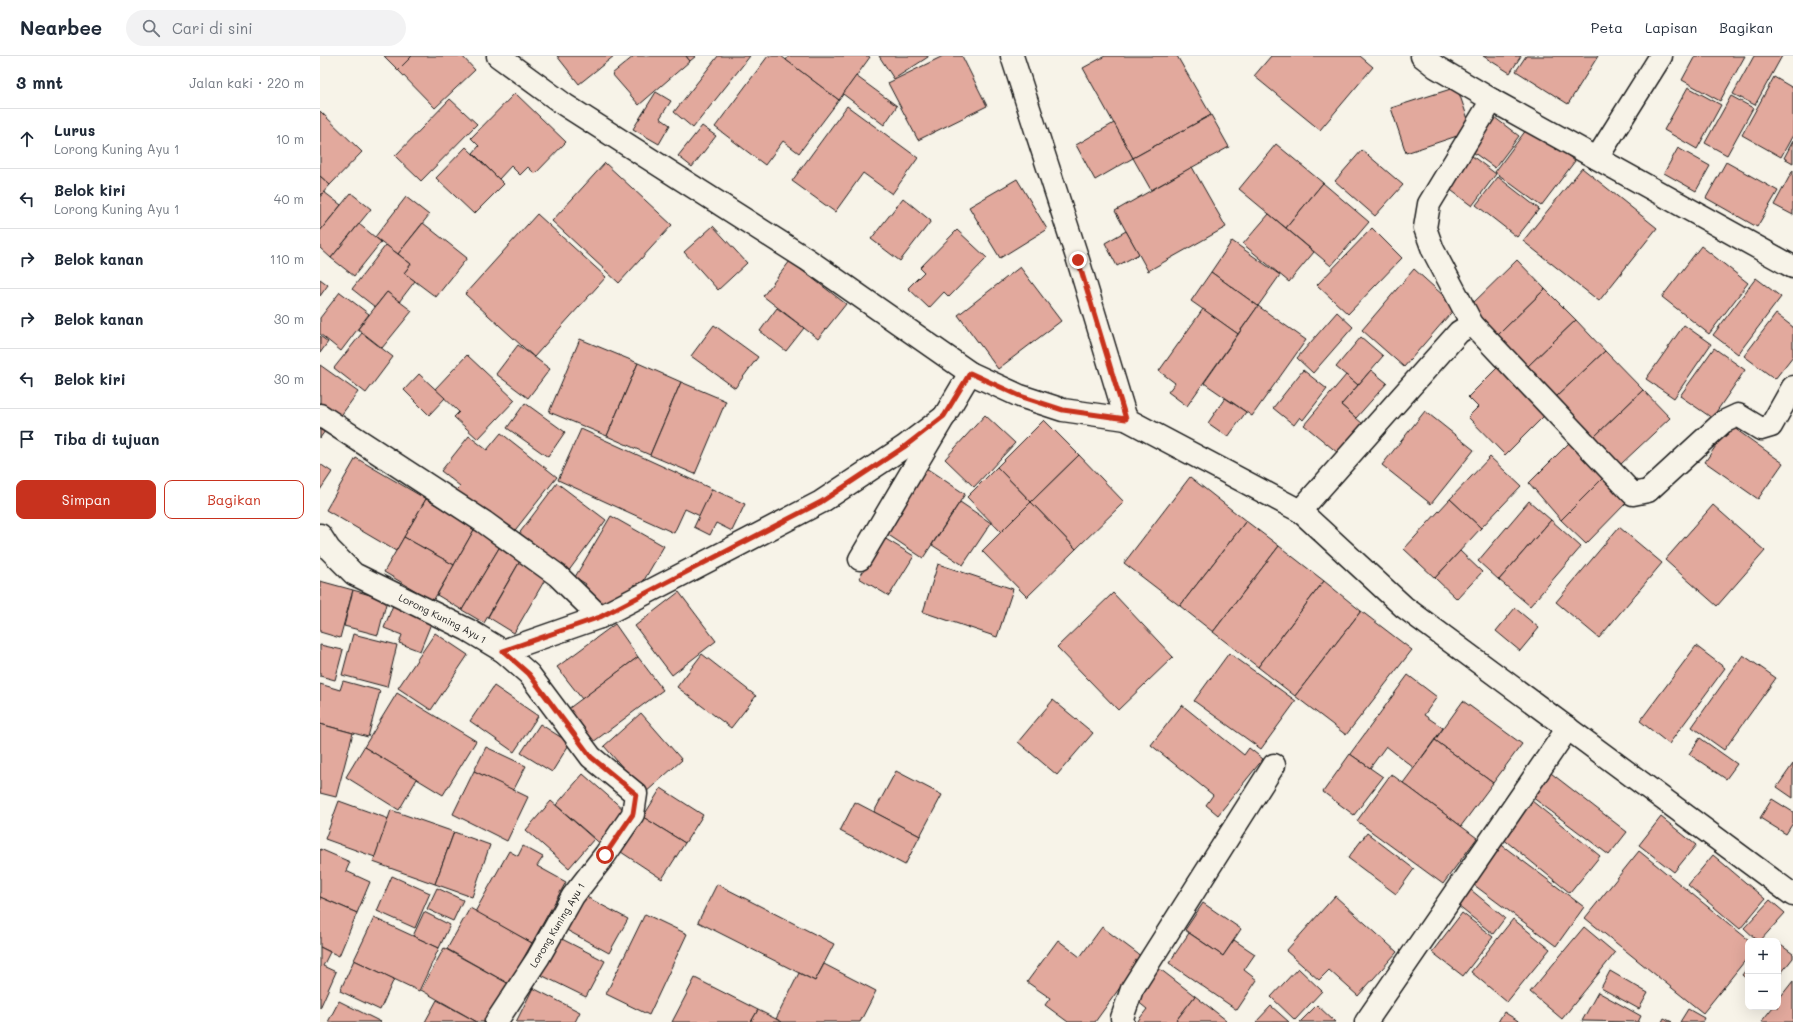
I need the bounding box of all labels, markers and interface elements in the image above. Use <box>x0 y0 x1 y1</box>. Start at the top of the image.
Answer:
search box <box>126 10 406 46</box>
text: Nearbee <box>20 15 102 40</box>
icon: search <box>140 17 162 39</box>
text: Cari di sini <box>172 18 253 38</box>
text: Peta <box>1591 18 1623 37</box>
text: Lapisan <box>1645 18 1697 37</box>
text: Bagikan <box>1719 18 1773 37</box>
text: 3 mnt <box>16 71 63 93</box>
text: Jalan kaki · 220 m <box>189 74 304 91</box>
text: Lurus <box>54 120 95 140</box>
icon: ahead <box>16 128 38 150</box>
text: 10 m <box>276 130 304 147</box>
text: Lorong Kuning Ayu 1 <box>54 140 180 157</box>
text: Belok kiri <box>54 180 126 200</box>
icon: left <box>16 188 38 210</box>
text: 40 m <box>274 190 304 207</box>
text: Lorong Kuning Ayu 1 <box>54 200 180 217</box>
icon: right <box>16 248 38 270</box>
text: Belok kanan <box>54 249 143 269</box>
text: 110 m <box>270 250 304 267</box>
route end <box>1069 251 1087 269</box>
icon: right <box>16 308 38 330</box>
text: Belok kanan <box>54 309 143 329</box>
text: 30 m <box>274 310 304 327</box>
icon: left <box>16 368 38 390</box>
text: Belok kiri <box>54 369 126 389</box>
text: 30 m <box>274 370 304 387</box>
icon: arrive <box>16 428 38 450</box>
text: Tiba di tujuan <box>54 429 159 449</box>
button: Simpan <box>16 480 156 519</box>
button: Bagikan <box>164 480 304 519</box>
street label: Lorong Kuning Ayu 1 <box>396 590 489 646</box>
route start <box>596 846 614 864</box>
street label: Lorong Kuning Ayu 1 <box>526 880 588 970</box>
map controls <box>1745 938 1781 1010</box>
button: + <box>1745 938 1781 974</box>
button: − <box>1745 974 1781 1010</box>

